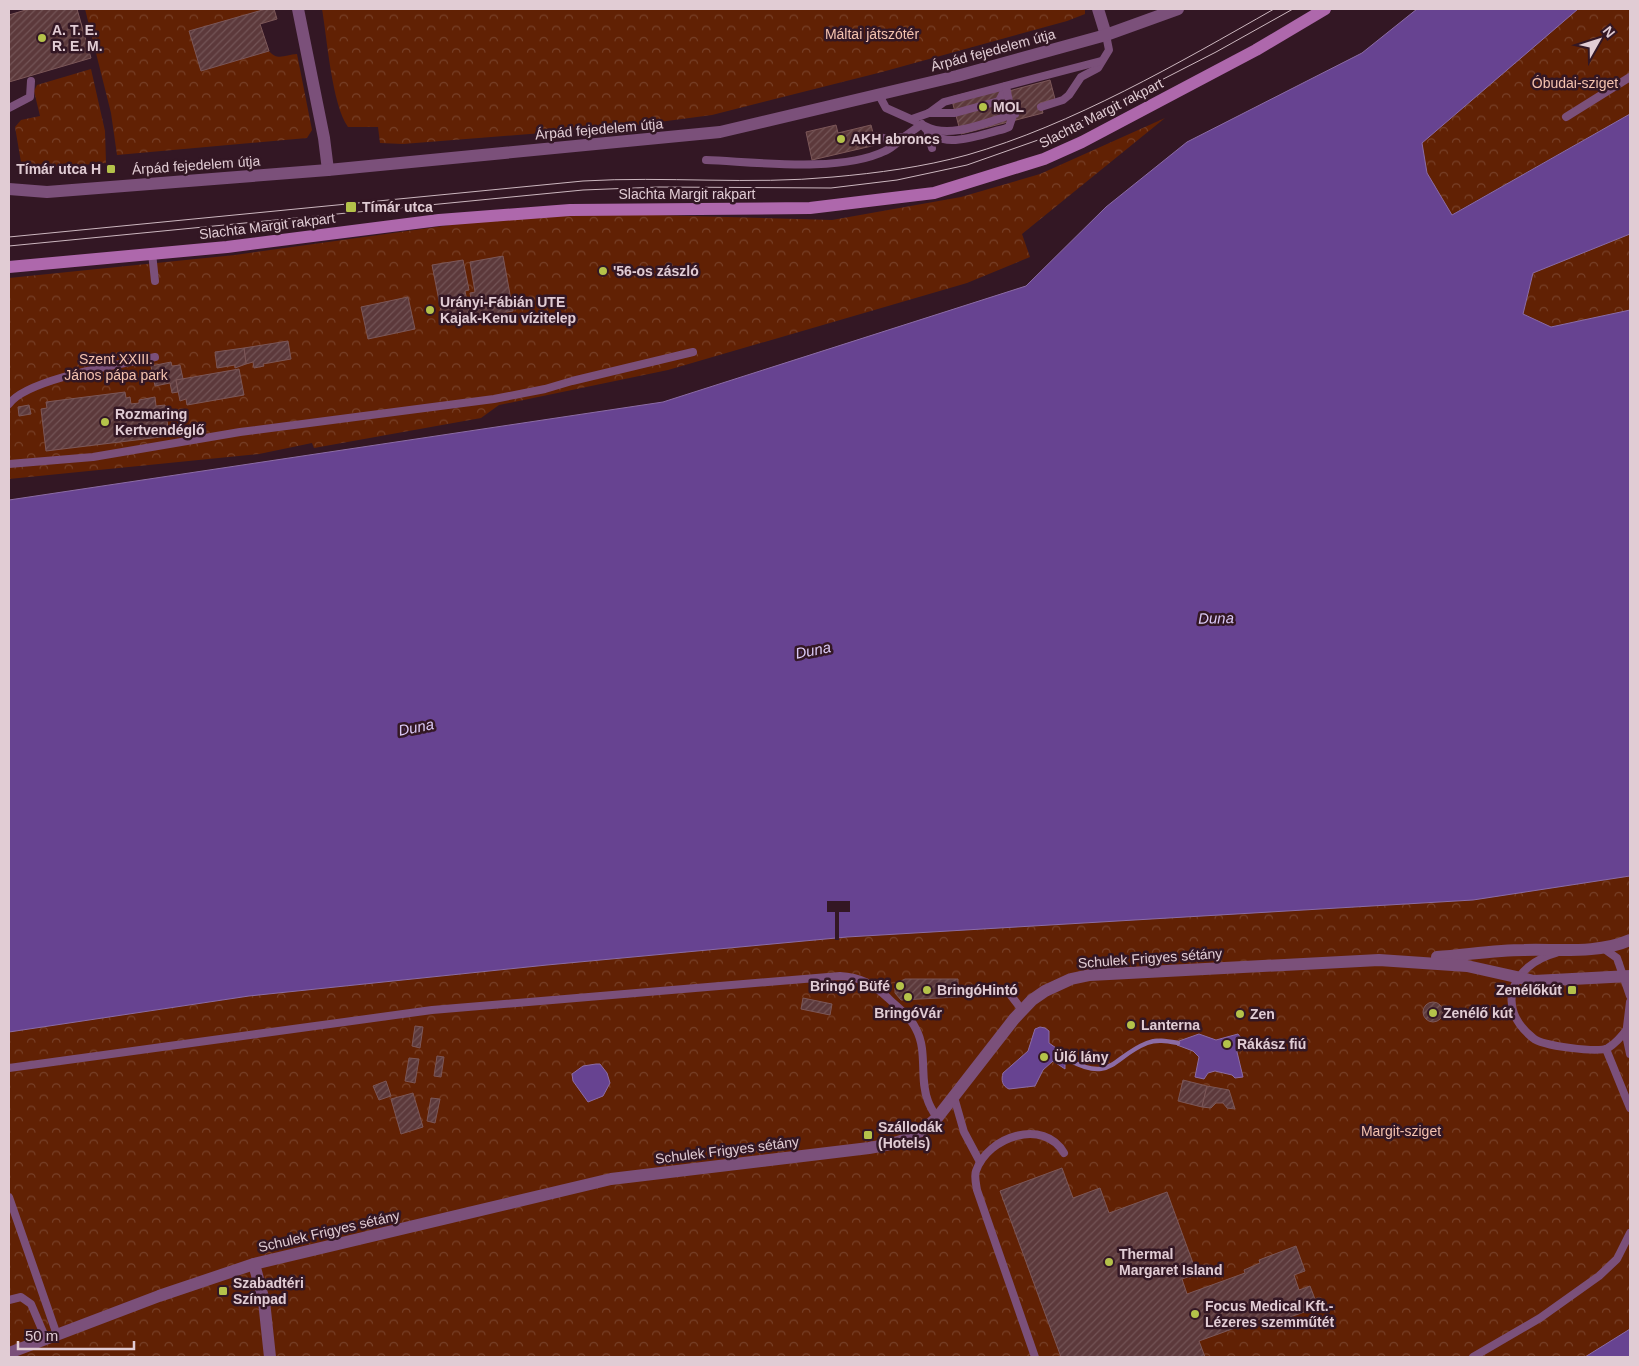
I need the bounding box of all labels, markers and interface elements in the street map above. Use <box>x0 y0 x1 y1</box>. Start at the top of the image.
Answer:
north arrow <box>1574 15 1624 65</box>
place label: A. T. E. R. E. M. <box>52 22 103 54</box>
text: N <box>1600 23 1619 41</box>
park label: Máltai játszótér <box>825 26 919 42</box>
street label: Árpád fejedelem útja <box>929 26 1057 74</box>
marker: A. T. E. R. E. M. <box>36 32 48 44</box>
street label: Slachta Margit rakpart <box>1036 75 1166 151</box>
park label: Óbudai-sziget <box>1532 75 1618 91</box>
place label: MOL <box>993 99 1025 115</box>
marker: MOL <box>977 101 989 113</box>
street label: Árpád fejedelem útja <box>534 115 664 143</box>
place label: AKH abroncs <box>851 131 940 147</box>
marker: AKH abroncs <box>835 133 847 145</box>
street label: Árpád fejedelem útja <box>131 153 261 177</box>
place label: Tímár utca H <box>16 161 101 177</box>
marker: Tímár utca H <box>105 163 117 175</box>
street label: Slachta Margit rakpart <box>619 186 756 202</box>
place label: Tímár utca <box>362 199 433 215</box>
marker: Tímár utca <box>344 200 358 214</box>
street label: Slachta Margit rakpart <box>198 210 336 242</box>
place label: '56-os zászló <box>613 263 699 279</box>
marker: '56-os zászló <box>597 265 609 277</box>
place label: Urányi-Fábián UTE Kajak-Kenu vízitelep <box>440 294 576 326</box>
marker: Urányi-Fábián UTE Kajak-Kenu vízitelep <box>424 304 436 316</box>
park label: Szent XXIII. János pápa park <box>64 351 169 383</box>
place label: Rozmaring Kertvendéglő <box>115 406 204 438</box>
marker: Rozmaring Kertvendéglő <box>99 416 111 428</box>
water label: Duna <box>1198 609 1234 627</box>
water label: Duna <box>794 638 832 662</box>
water label: Duna <box>397 715 435 739</box>
street label: Schulek Frigyes sétány <box>1077 945 1223 971</box>
place label: Bringó Büfé <box>810 978 890 994</box>
marker: Bringó Büfé <box>894 980 906 992</box>
place label: BringóHintó <box>937 982 1018 998</box>
place label: Zenélőkút <box>1496 982 1562 998</box>
marker: BringóHintó <box>921 984 933 996</box>
marker: Zenélőkút <box>1566 984 1578 996</box>
marker: BringóVár <box>902 991 914 1003</box>
place label: BringóVár <box>874 1005 942 1021</box>
place label: Zenélő kút <box>1443 1005 1513 1021</box>
place label: Zen <box>1250 1006 1275 1022</box>
marker: Zenélő kút <box>1427 1007 1439 1019</box>
marker: Zen <box>1234 1008 1246 1020</box>
place label: Lanterna <box>1141 1017 1200 1033</box>
marker: Lanterna <box>1125 1019 1137 1031</box>
place label: Rákász fiú <box>1237 1036 1306 1052</box>
marker: Rákász fiú <box>1221 1038 1233 1050</box>
place label: Ülő lány <box>1054 1049 1109 1065</box>
marker: Ülő lány <box>1038 1051 1050 1063</box>
place label: Szállodák (Hotels) <box>878 1119 943 1151</box>
park label: Margit-sziget <box>1361 1123 1441 1139</box>
marker: Szállodák (Hotels) <box>862 1129 874 1141</box>
street label: Schulek Frigyes sétány <box>654 1133 800 1167</box>
street label: Schulek Frigyes sétány <box>257 1207 401 1255</box>
place label: Thermal Margaret Island <box>1119 1246 1222 1278</box>
marker: Thermal Margaret Island <box>1103 1256 1115 1268</box>
place label: Szabadtéri Színpad <box>233 1275 304 1307</box>
marker: Szabadtéri Színpad <box>217 1285 229 1297</box>
place label: Focus Medical Kft.- Lézeres szemműtét <box>1205 1298 1335 1330</box>
marker: Focus Medical Kft.- Lézeres szemműtét <box>1189 1308 1201 1320</box>
scale bar <box>18 1318 134 1350</box>
text: 50 m <box>25 1327 58 1344</box>

